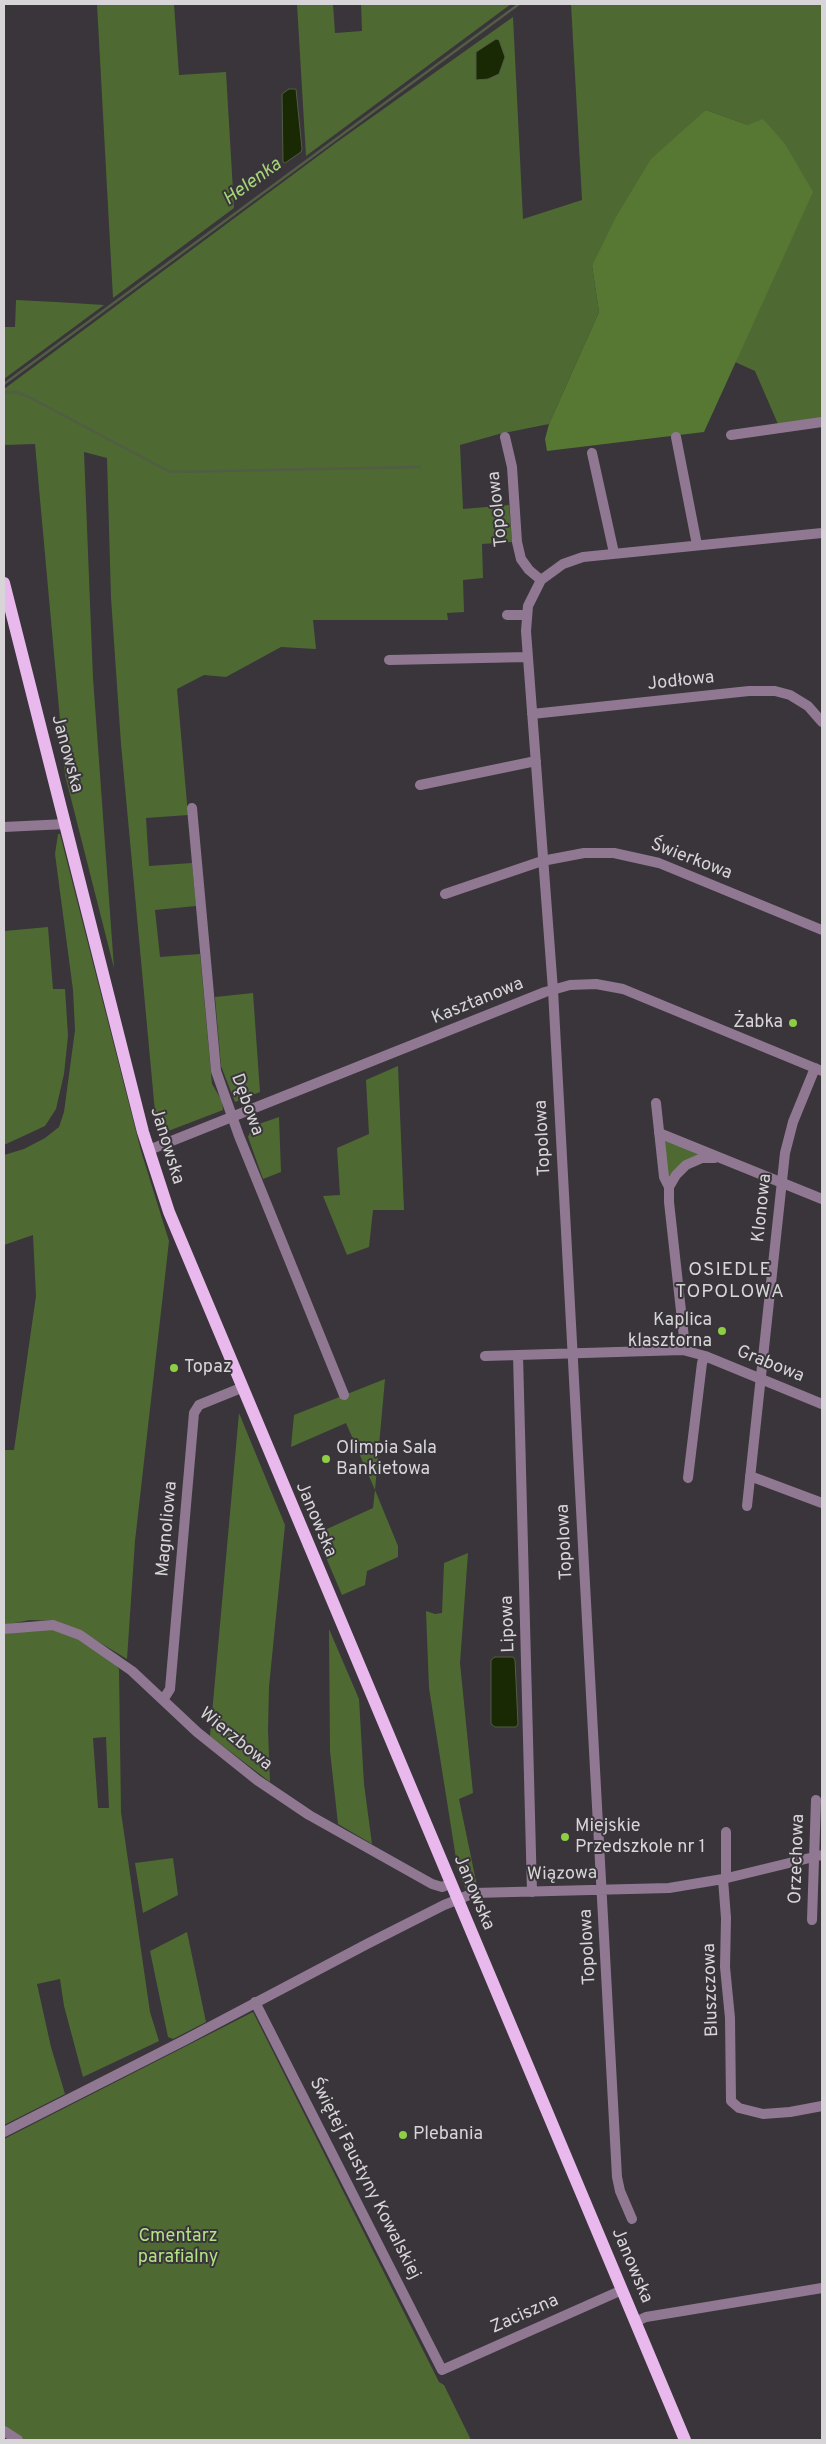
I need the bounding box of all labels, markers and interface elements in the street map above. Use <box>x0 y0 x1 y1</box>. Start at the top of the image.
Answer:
water label: Helenka <box>219 154 287 212</box>
street label: Topolowa <box>484 470 514 548</box>
street label: Jodłowa <box>647 668 715 696</box>
street label: Janowska <box>45 713 87 795</box>
street label: Świerkowa <box>647 835 735 885</box>
street label: Kasztanowa <box>429 974 527 1030</box>
place label: Żabka <box>733 1012 783 1034</box>
marker: Żabka <box>787 1017 799 1029</box>
street label: Dębowa <box>225 1071 267 1139</box>
street label: Topolowa <box>531 1099 557 1177</box>
street label: Janowska <box>144 1105 188 1187</box>
street label: Klonowa <box>749 1173 777 1243</box>
district label: OSIEDLE TOPOLOWA <box>674 1260 786 1304</box>
place label: Kaplica klasztorna <box>628 1310 712 1352</box>
marker: Kaplica klasztorna <box>716 1325 728 1337</box>
street label: Grabowa <box>733 1342 807 1388</box>
place label: Topaz <box>184 1357 232 1379</box>
marker: Topaz <box>168 1362 180 1374</box>
place label: Olimpia Sala Bankietowa <box>336 1438 437 1480</box>
marker: Olimpia Sala Bankietowa <box>320 1453 332 1465</box>
street label: Janowska <box>290 1479 340 1561</box>
street label: Magnoliowa <box>153 1480 183 1578</box>
street label: Topolowa <box>553 1503 579 1581</box>
street label: Lipowa <box>497 1595 521 1653</box>
street label: Wierzbowa <box>194 1704 276 1776</box>
street label: Orzechowa <box>786 1813 810 1905</box>
place label: Miejskie Przedszkole nr 1 <box>575 1816 706 1858</box>
marker: Miejskie Przedszkole nr 1 <box>559 1831 571 1843</box>
street label: Janowska <box>448 1852 498 1934</box>
street label: Wiązowa <box>527 1864 597 1886</box>
street label: Topolowa <box>576 1908 602 1986</box>
street label: Bluszczowa <box>700 1943 724 2037</box>
street label: Świętej Faustyny Kowalskiej <box>304 2074 424 2284</box>
place label: Plebania <box>413 2124 483 2146</box>
marker: Plebania <box>397 2129 409 2141</box>
street label: Janowska <box>606 2225 656 2307</box>
park label: Cmentarz parafialny <box>138 2226 218 2268</box>
street label: Zaciszna <box>488 2290 562 2340</box>

